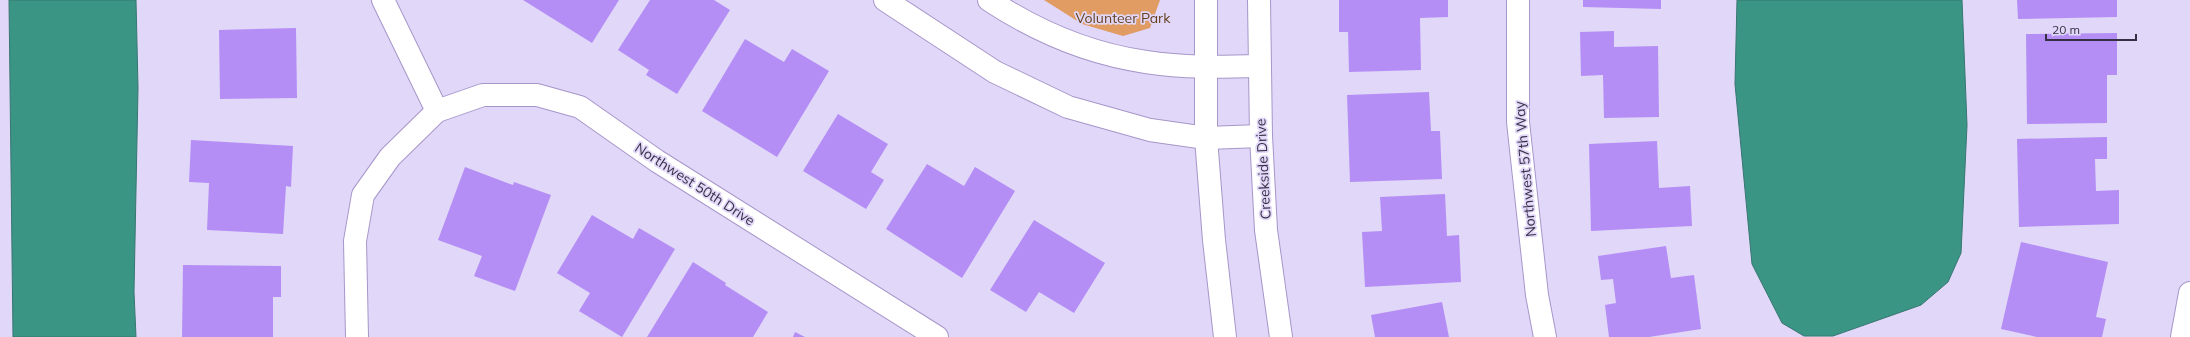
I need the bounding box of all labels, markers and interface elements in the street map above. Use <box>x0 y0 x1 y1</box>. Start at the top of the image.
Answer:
park label: Volunteer Park <box>1076 9 1171 27</box>
scale bar <box>2046 16 2136 42</box>
text: 20 m <box>2052 22 2080 37</box>
street label: Northwest 57th Way <box>1510 100 1540 238</box>
street label: Creekside Drive <box>1251 118 1275 220</box>
street label: Northwest 50th Drive <box>632 138 758 230</box>

